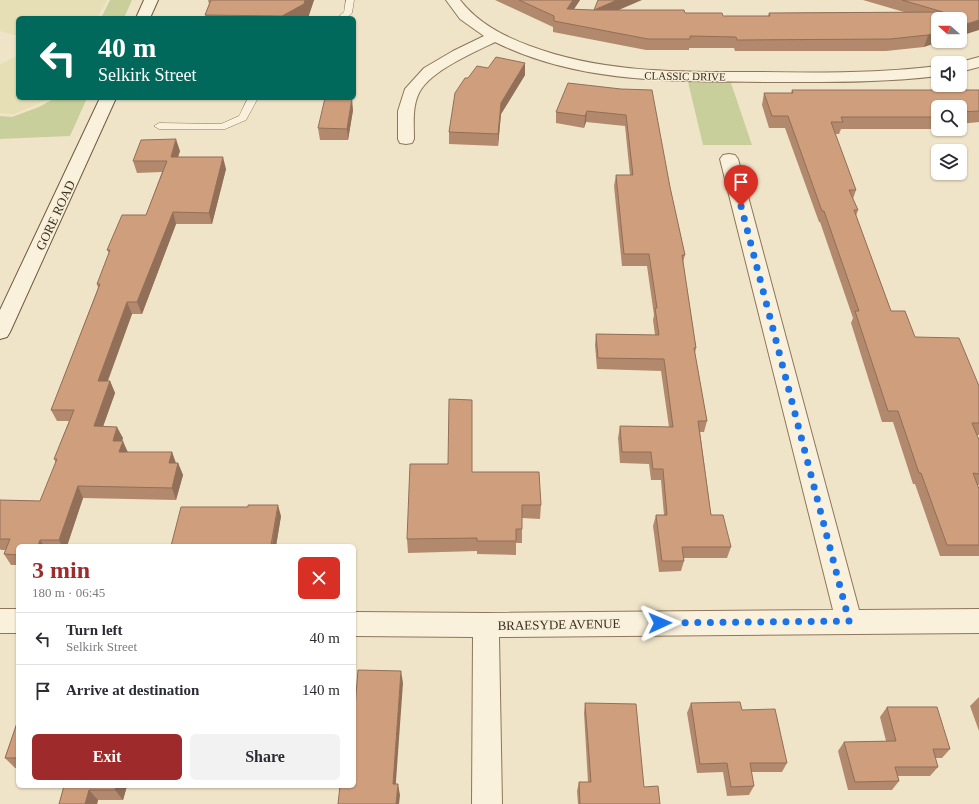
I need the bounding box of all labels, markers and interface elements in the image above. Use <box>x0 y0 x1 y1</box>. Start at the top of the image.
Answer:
north arrow <box>931 12 967 48</box>
map controls <box>931 12 967 180</box>
icon: left <box>32 32 84 84</box>
text: 40 m <box>98 32 156 63</box>
button: sound <box>931 56 967 92</box>
text: Selkirk Street <box>98 65 196 85</box>
street label: CLASSIC DRIVE <box>644 69 726 83</box>
button: search <box>931 100 967 136</box>
button: layers <box>931 144 967 180</box>
pin <box>724 165 758 206</box>
icon: arrive <box>730 171 752 193</box>
street label: GORE ROAD <box>33 178 78 253</box>
text: 3 min <box>32 557 90 583</box>
button: close <box>298 557 340 599</box>
text: 180 m · 06:45 <box>32 585 105 600</box>
position arrow <box>639 602 681 644</box>
street label: BRAESYDE AVENUE <box>497 616 621 633</box>
text: Turn left <box>66 622 123 638</box>
icon: left <box>32 628 54 650</box>
text: 40 m <box>310 630 340 646</box>
text: Selkirk Street <box>66 639 137 654</box>
icon: arrive <box>32 680 54 702</box>
text: Arrive at destination <box>66 682 199 698</box>
text: 140 m <box>302 682 340 698</box>
button: Exit <box>32 734 182 780</box>
button: Share <box>190 734 340 780</box>

